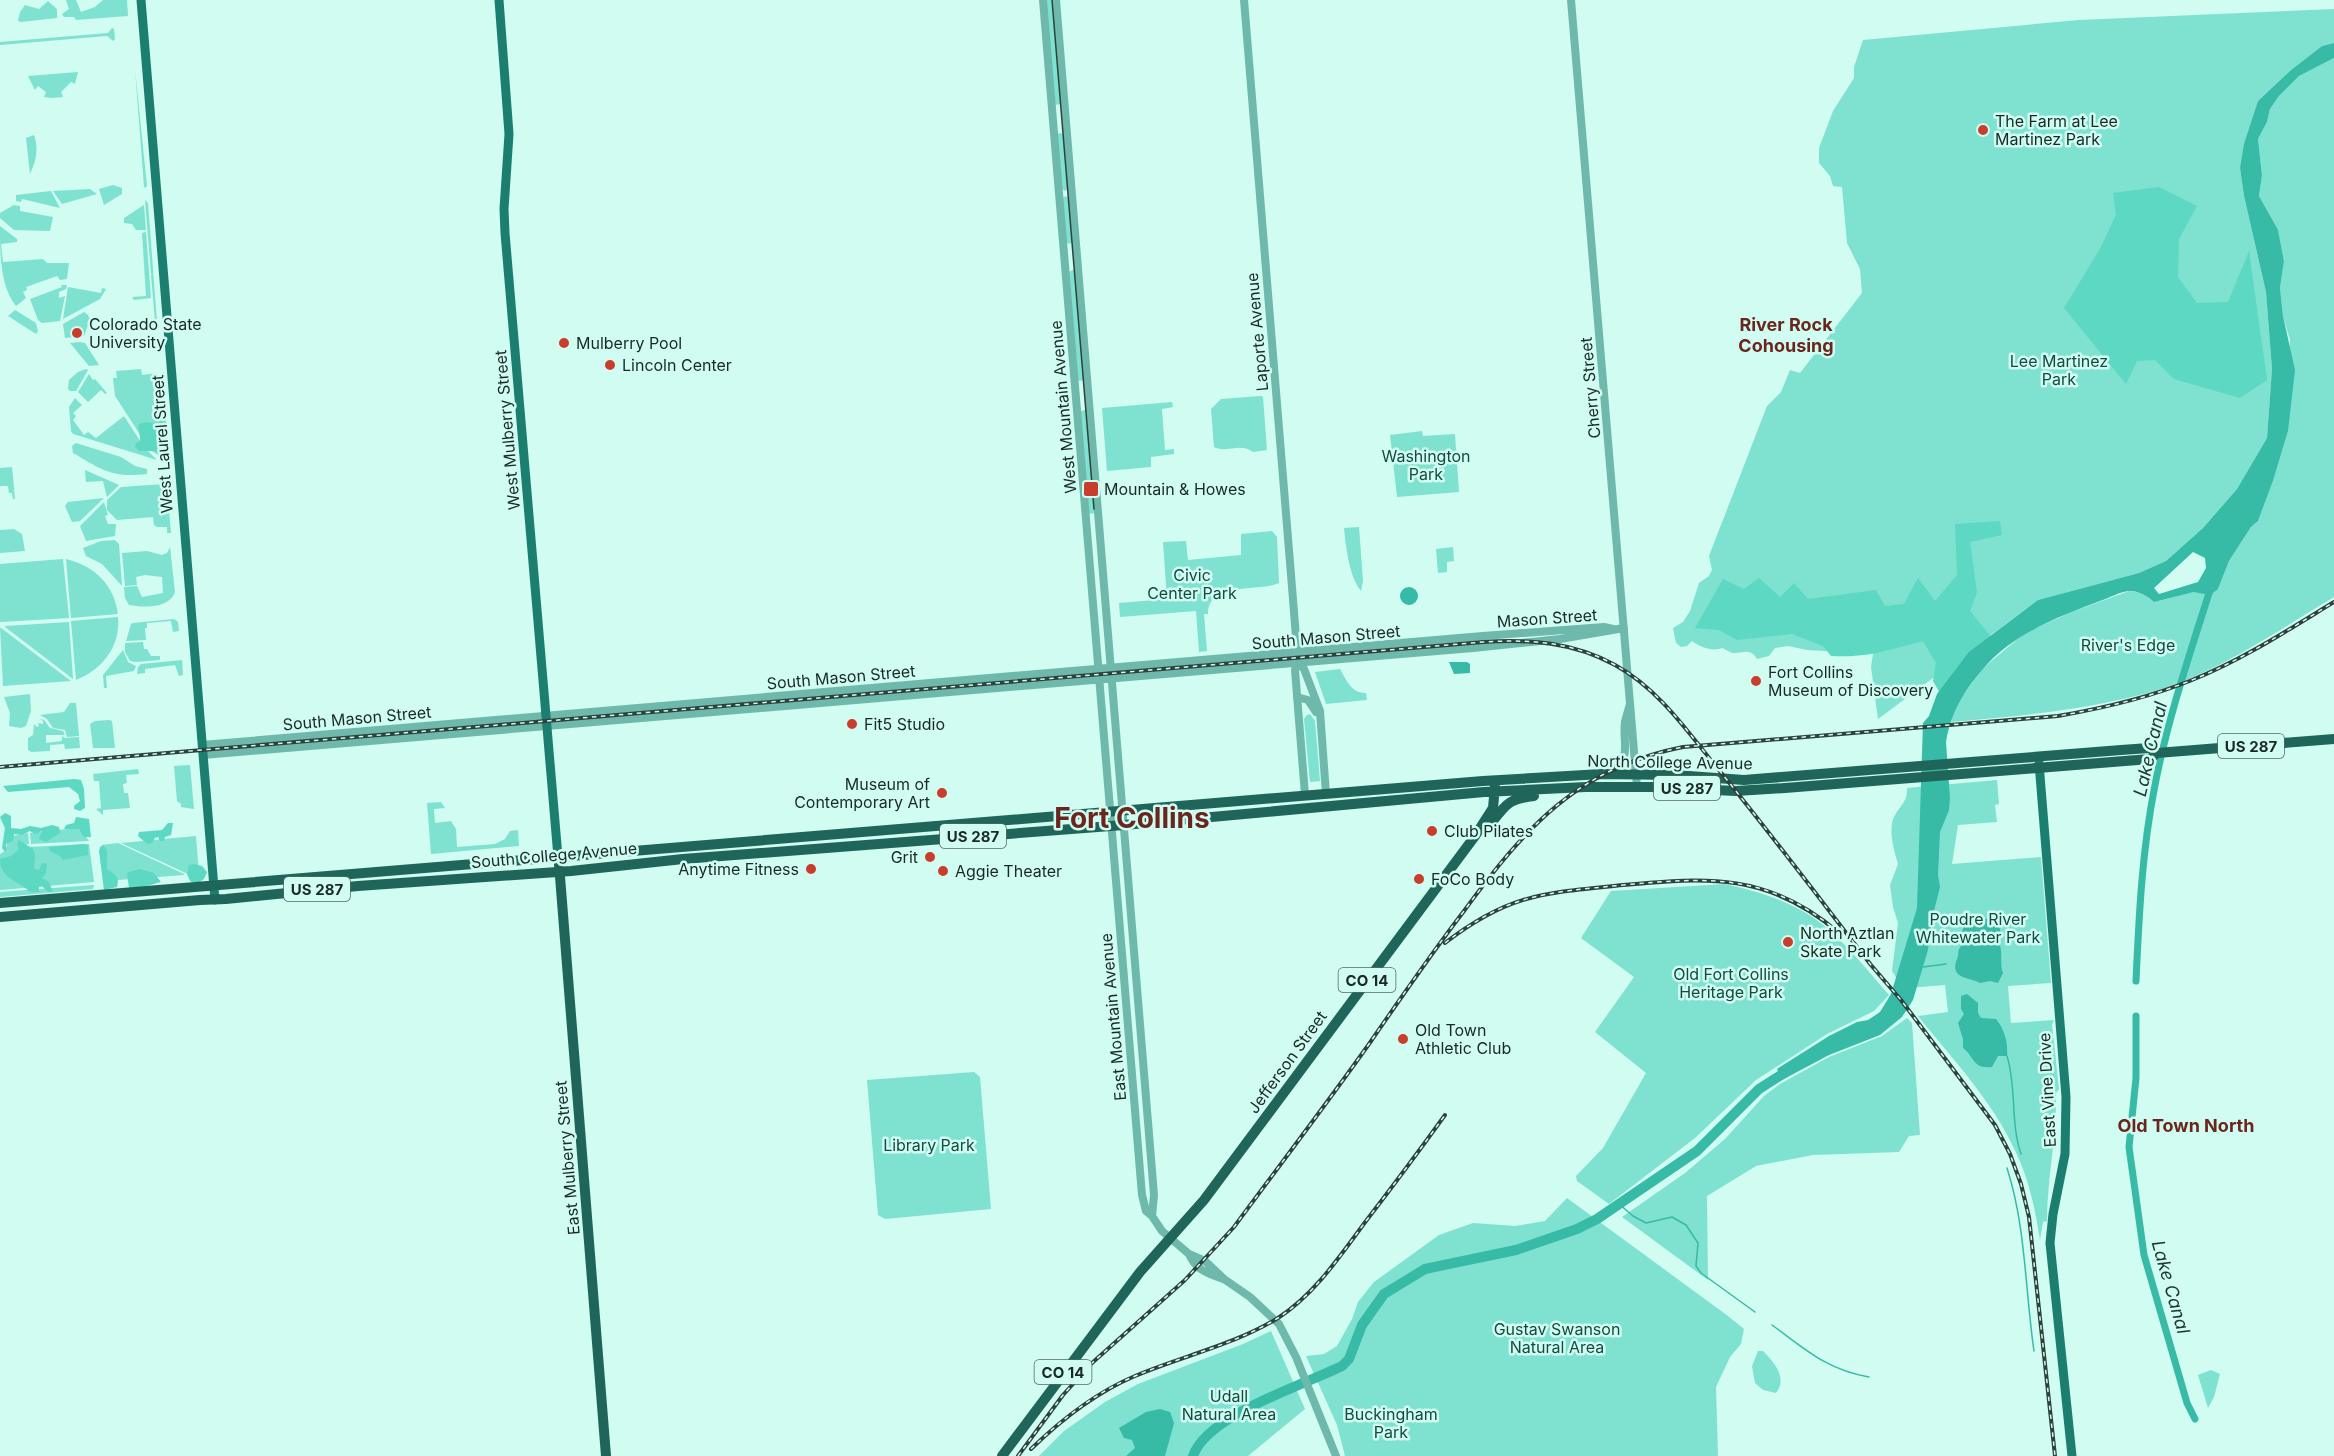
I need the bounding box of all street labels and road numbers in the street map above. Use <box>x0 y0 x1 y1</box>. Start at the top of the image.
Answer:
street label: Laporte Avenue <box>1242 272 1272 392</box>
street label: West Mountain Avenue <box>1045 320 1081 494</box>
street label: Cherry Street <box>1576 336 1604 440</box>
street label: West Mulberry Street <box>490 349 524 511</box>
street label: West Laurel Street <box>147 374 177 514</box>
street label: Mason Street <box>1496 605 1598 631</box>
street label: South Mason Street <box>1251 621 1401 653</box>
street label: South Mason Street <box>766 661 916 693</box>
street label: South Mason Street <box>282 702 432 734</box>
road number: US 287 <box>2218 734 2284 758</box>
street label: North College Avenue <box>1587 751 1753 773</box>
road number: US 287 <box>1654 776 1720 800</box>
road number: US 287 <box>940 824 1006 848</box>
street label: South College Avenue <box>470 838 638 872</box>
road number: US 287 <box>284 877 350 901</box>
street label: East Mountain Avenue <box>1096 932 1130 1102</box>
road number: CO 14 <box>1338 968 1396 992</box>
street label: Jefferson Street <box>1243 1007 1331 1117</box>
street label: East Vine Drive <box>2034 1032 2060 1148</box>
street label: East Mulberry Street <box>550 1080 584 1236</box>
road number: CO 14 <box>1034 1360 1092 1384</box>

